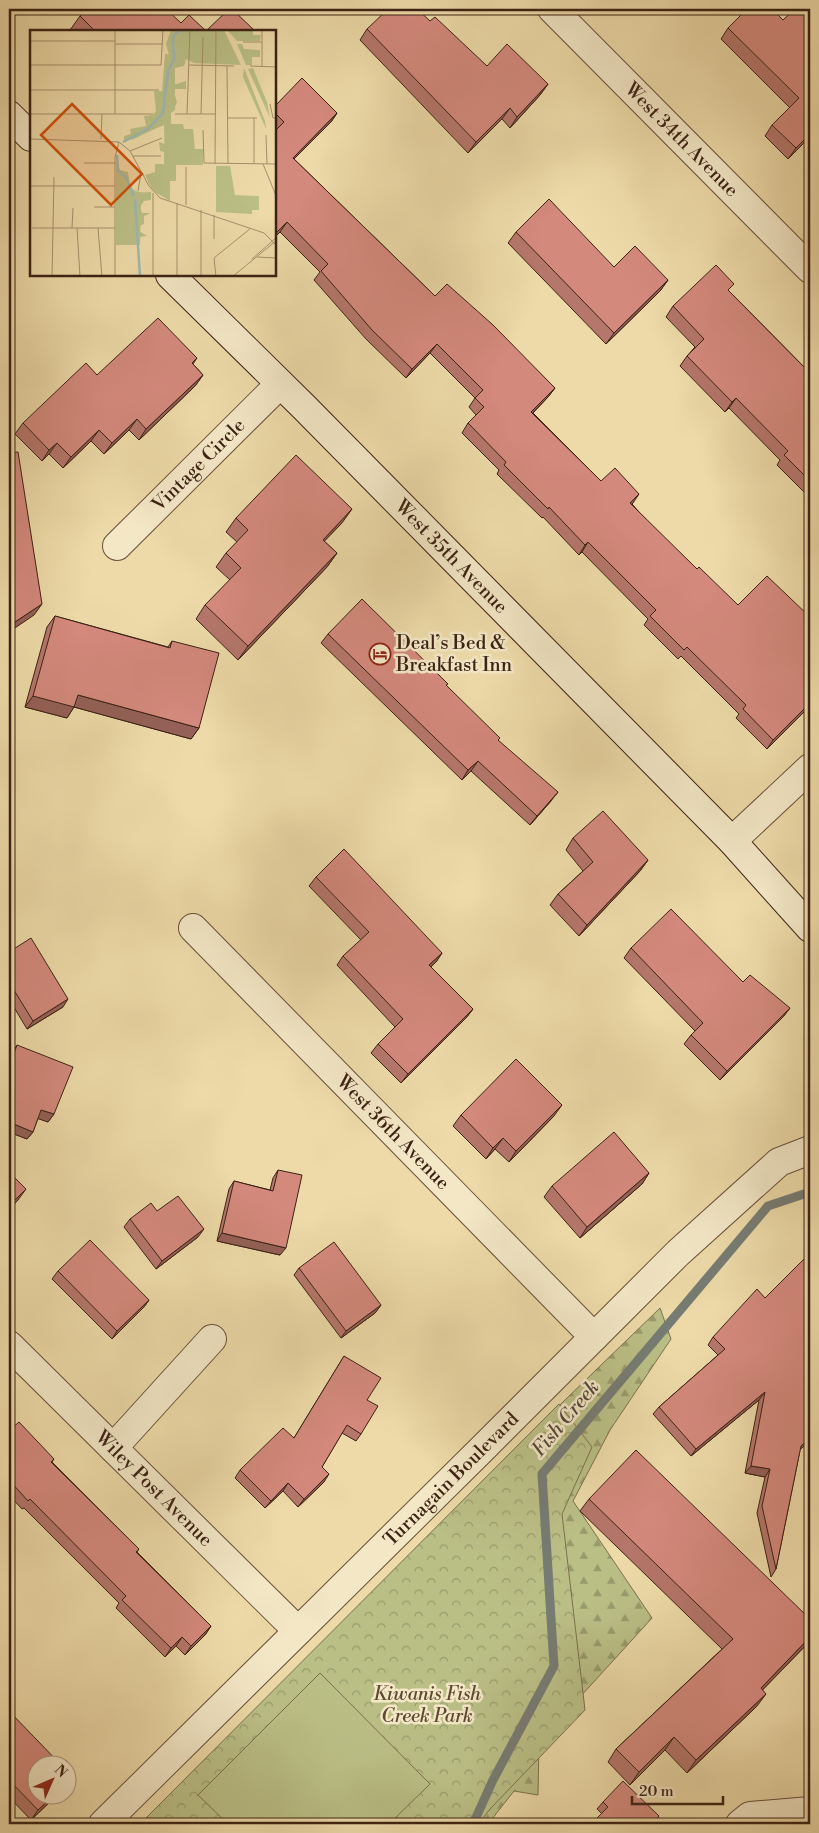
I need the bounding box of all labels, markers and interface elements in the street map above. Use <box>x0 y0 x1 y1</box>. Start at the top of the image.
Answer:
inset map <box>30 30 276 276</box>
street label: West 34th Avenue <box>619 77 744 202</box>
street label: Vintage Circle <box>146 413 250 517</box>
street label: West 35th Avenue <box>389 494 513 619</box>
place label: Deal’s Bed & Breakfast Inn <box>395 631 512 677</box>
hotel icon: Deal’s Bed & Breakfast Inn <box>368 642 392 666</box>
street label: West 36th Avenue <box>331 1069 455 1195</box>
water label: Fish Creek <box>527 1376 605 1462</box>
street label: Turnagain Boulevard <box>379 1407 524 1552</box>
street label: Wiley Post Avenue <box>90 1425 218 1552</box>
park label: Kiwanis Fish Creek Park <box>373 1682 481 1728</box>
north arrow <box>28 1756 78 1806</box>
text: N <box>50 1761 71 1782</box>
scale bar <box>632 1773 723 1805</box>
text: 20 m <box>639 1782 674 1801</box>

